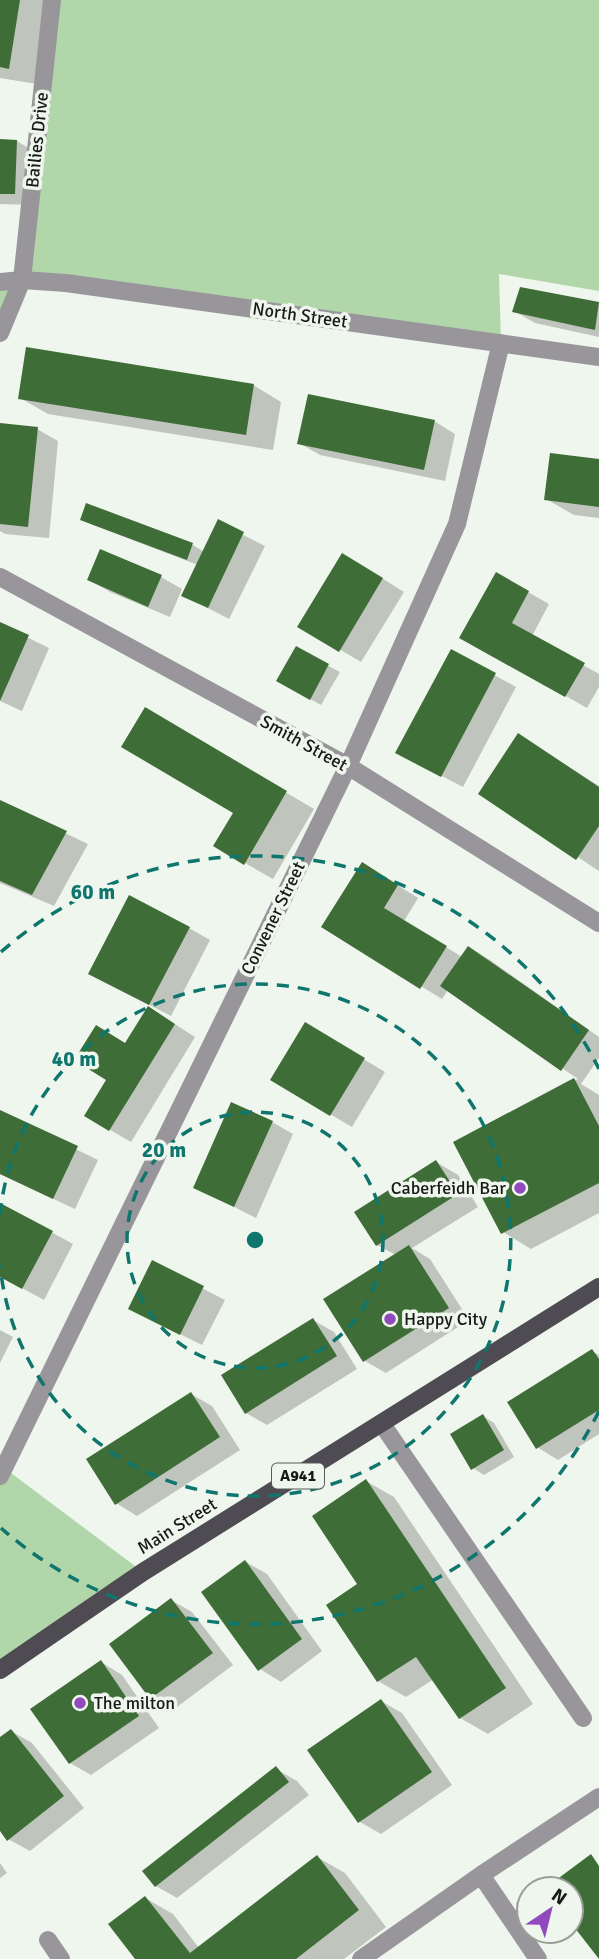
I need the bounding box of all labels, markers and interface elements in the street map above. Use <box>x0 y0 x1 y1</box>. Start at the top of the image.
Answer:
street label: Bailies Drive <box>21 91 53 189</box>
street label: North Street <box>251 297 349 333</box>
street label: Smith Street <box>257 710 351 776</box>
street label: Convener Street <box>236 858 310 978</box>
text: 60 m <box>71 879 115 905</box>
text: 40 m <box>52 1046 96 1072</box>
text: 20 m <box>142 1137 186 1163</box>
place label: Caberfeidh Bar <box>391 1177 506 1199</box>
marker: Caberfeidh Bar <box>512 1180 528 1196</box>
centre of rings <box>243 1228 267 1252</box>
place label: Happy City <box>404 1308 488 1330</box>
marker: Happy City <box>382 1311 398 1327</box>
road number: A941 <box>272 1464 324 1488</box>
street label: Main Street <box>133 1493 221 1559</box>
place label: The milton <box>94 1692 175 1714</box>
marker: The milton <box>72 1695 88 1711</box>
north arrow <box>515 1875 585 1945</box>
text: N <box>547 1883 571 1911</box>

